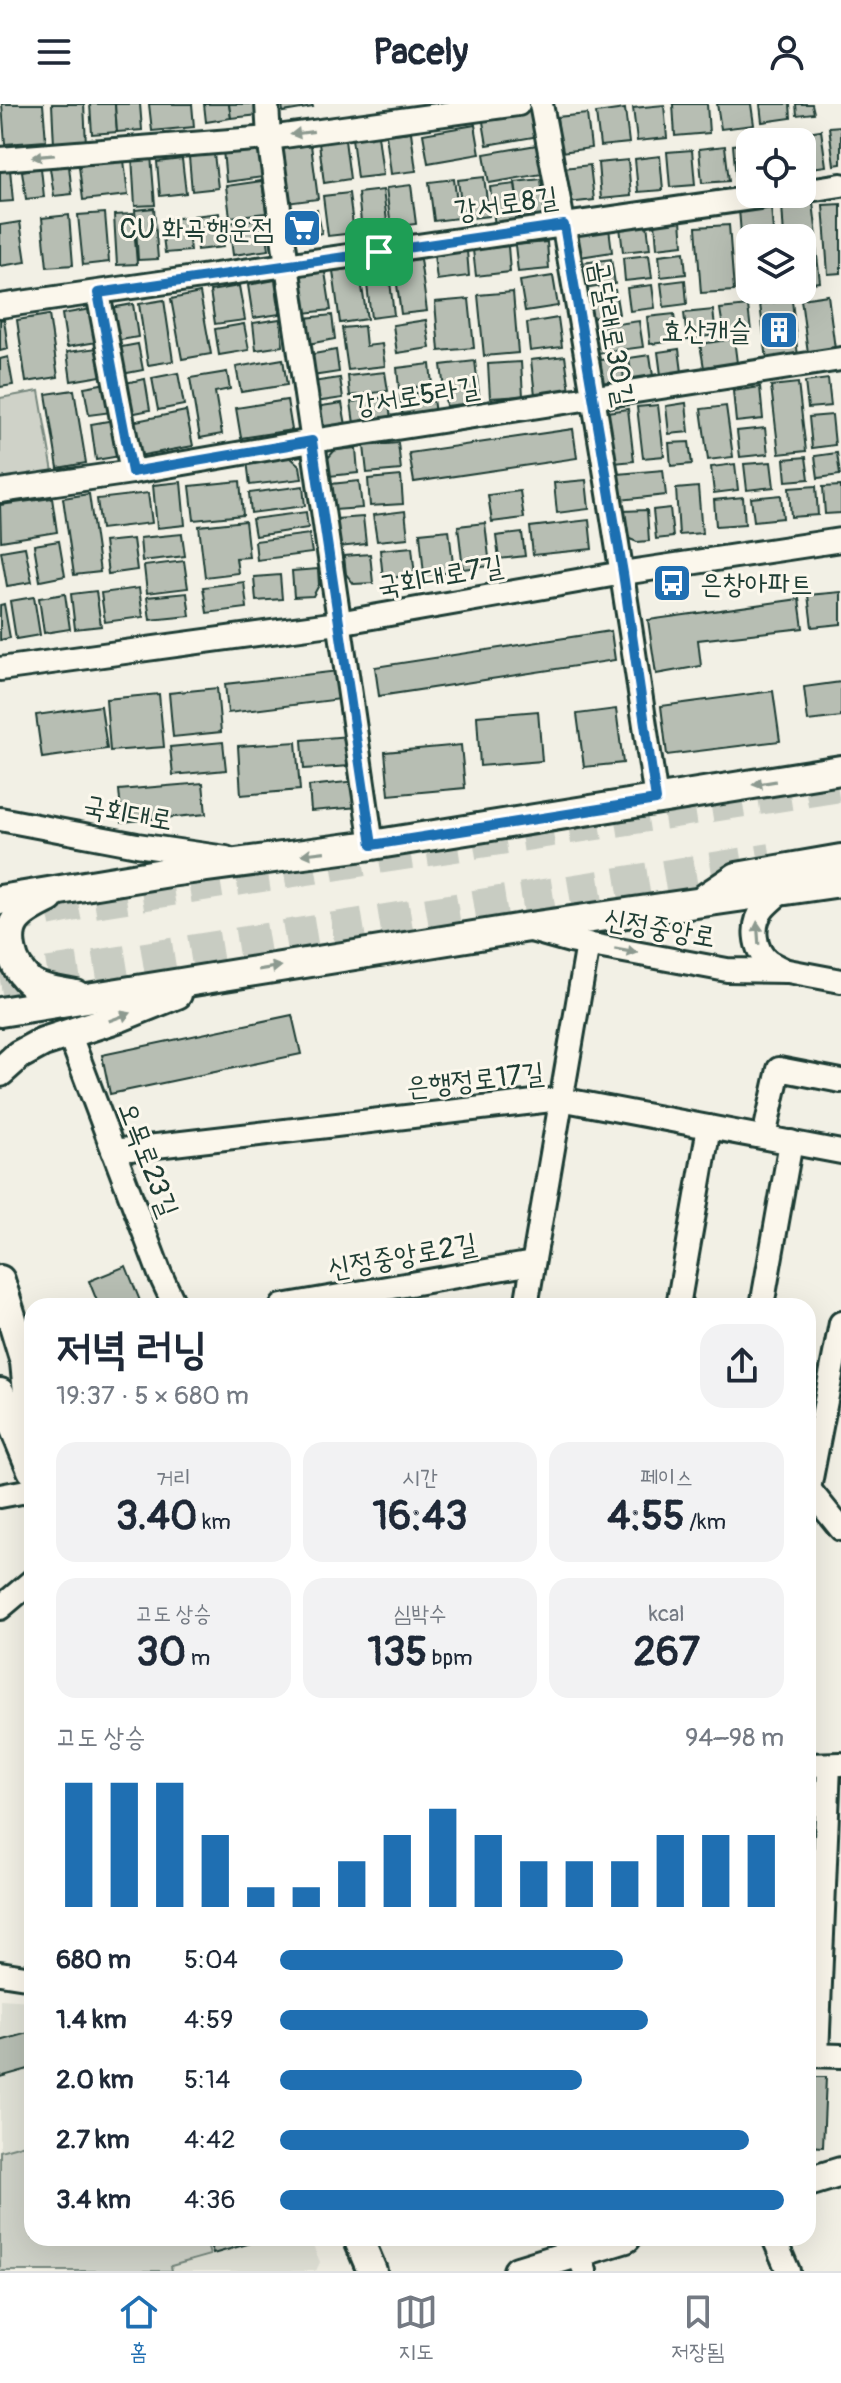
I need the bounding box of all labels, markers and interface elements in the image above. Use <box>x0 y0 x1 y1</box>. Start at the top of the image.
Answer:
icon: menu <box>32 30 76 74</box>
text: Pacely <box>373 30 468 75</box>
icon: person <box>765 30 809 74</box>
one-way arrow <box>289 127 314 140</box>
map controls <box>736 128 816 304</box>
button: locate <box>736 128 816 208</box>
one-way arrow <box>30 150 55 163</box>
street label: 강서로8길 <box>452 180 560 229</box>
supermarket icon: CU 화곡행운점 <box>281 207 323 249</box>
place label: CU 화곡행운점 <box>119 212 274 247</box>
pin <box>345 218 413 286</box>
button: layers <box>736 224 816 304</box>
icon: arrive <box>357 230 401 274</box>
street label: 곰달래로30길 <box>581 258 642 409</box>
building icon: 효산캐슬 <box>758 309 800 351</box>
place label: 효산캐슬 <box>661 314 751 349</box>
street label: 강서로5라길 <box>350 369 482 424</box>
street label: 국회대로7길 <box>374 548 506 605</box>
bus stop icon: 은창아파트 <box>651 562 693 604</box>
place label: 은창아파트 <box>700 567 813 602</box>
one-way arrow <box>751 777 776 789</box>
street label: 국회대로 <box>80 788 175 839</box>
one-way arrow <box>301 847 326 860</box>
street label: 신정중앙로 <box>601 901 718 955</box>
one-way arrow <box>751 920 764 945</box>
one-way arrow <box>614 946 639 958</box>
one-way arrow <box>258 961 283 974</box>
one-way arrow <box>109 1010 133 1022</box>
street label: 은행정로17길 <box>404 1056 546 1105</box>
street label: 오목로23길 <box>110 1097 186 1222</box>
street label: 신정중앙로2길 <box>325 1226 480 1287</box>
text: 저녁 러닝 <box>56 1322 207 1377</box>
button: share <box>700 1324 784 1408</box>
text: 19:37 · 5 × 680 m <box>56 1380 249 1412</box>
text: 거리 <box>156 1464 191 1492</box>
text: 시간 <box>402 1464 438 1492</box>
text: 페이스 <box>640 1464 693 1492</box>
text: 3.40 <box>116 1492 197 1541</box>
text: 16:43 <box>372 1492 468 1541</box>
text: 4:55 <box>607 1492 685 1541</box>
text: km <box>197 1508 231 1536</box>
text: /km <box>685 1508 726 1536</box>
text: 고도 상승 <box>136 1600 211 1628</box>
text: 심박수 <box>393 1600 447 1628</box>
text: kcal <box>649 1600 685 1628</box>
text: 30 <box>136 1628 186 1677</box>
text: 135 <box>367 1628 427 1677</box>
text: 267 <box>633 1628 700 1677</box>
text: m <box>186 1644 210 1672</box>
text: bpm <box>427 1644 473 1672</box>
text: 고도 상승 <box>56 1722 145 1754</box>
text: 94–98 m <box>685 1722 784 1754</box>
text: 680 m <box>56 1944 131 1976</box>
text: 5:04 <box>184 1944 238 1976</box>
text: 1.4 km <box>56 2004 127 2036</box>
text: 4:59 <box>184 2004 234 2036</box>
text: 2.0 km <box>56 2064 134 2096</box>
text: 5:14 <box>184 2064 230 2096</box>
text: 2.7 km <box>56 2124 130 2156</box>
text: 4:42 <box>184 2124 236 2156</box>
text: 3.4 km <box>56 2184 131 2216</box>
text: 4:36 <box>184 2184 236 2216</box>
tab: 홈 <box>117 2290 161 2366</box>
tab: 지도 <box>394 2290 438 2366</box>
tab: 저장됨 <box>671 2290 724 2366</box>

